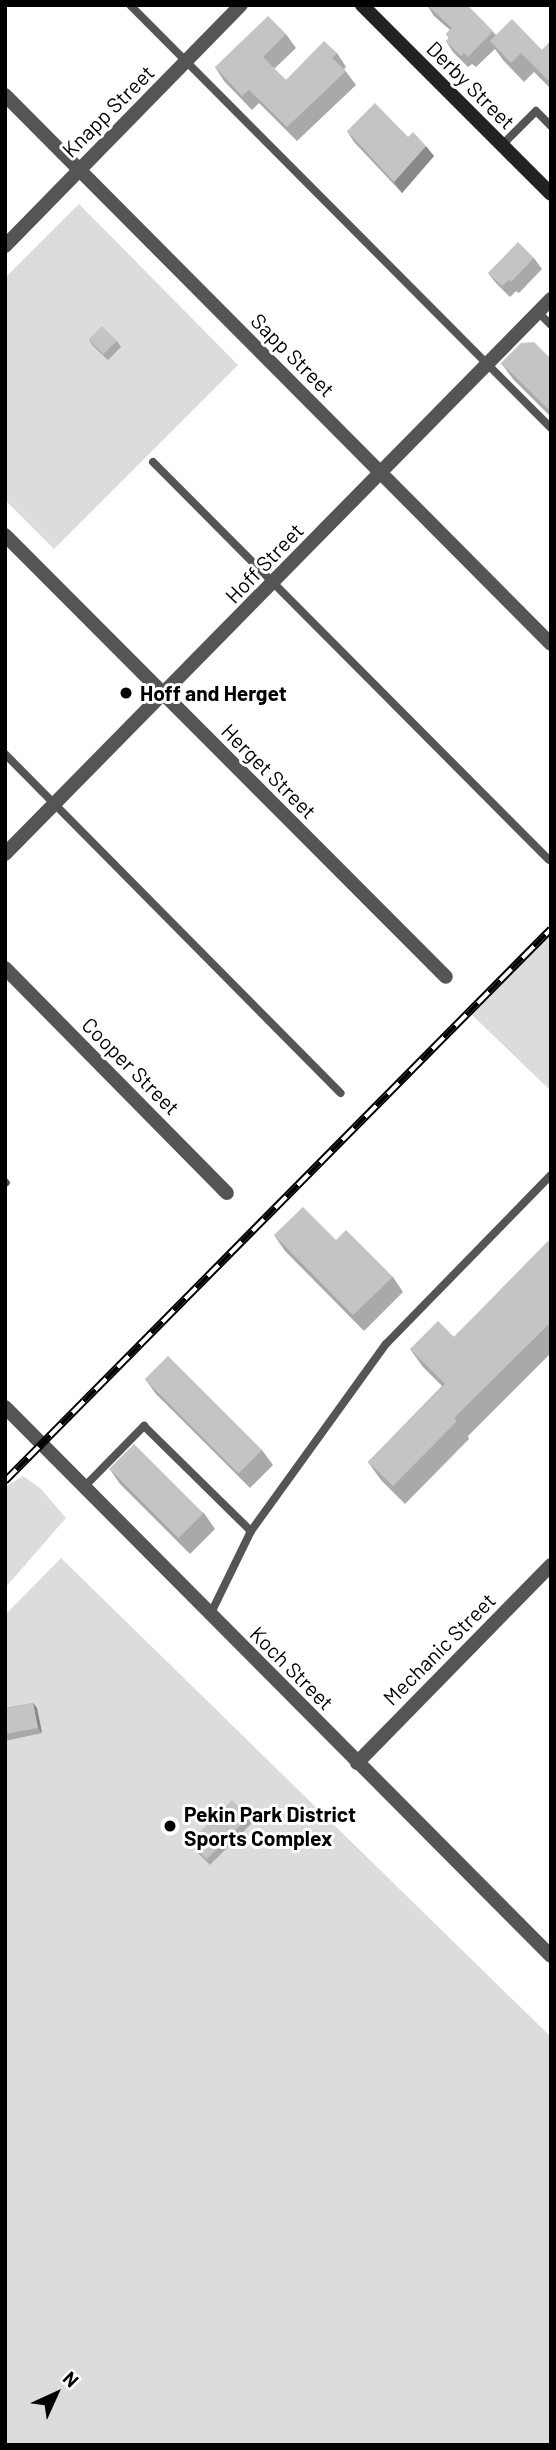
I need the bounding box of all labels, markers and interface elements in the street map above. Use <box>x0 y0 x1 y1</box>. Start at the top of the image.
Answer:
street label: Derby Street <box>422 36 520 134</box>
street label: Knapp Street <box>57 60 159 162</box>
street label: Sapp Street <box>246 308 340 402</box>
street label: Hoff Street <box>220 518 308 608</box>
place label: Hoff and Herget <box>140 680 287 706</box>
marker: Hoff and Herget <box>118 685 134 701</box>
street label: Herget Street <box>216 718 322 824</box>
street label: Cooper Street <box>77 1012 185 1120</box>
street label: Mechanic Street <box>378 1588 500 1710</box>
street label: Koch Street <box>245 1621 339 1715</box>
place label: Pekin Park District Sports Complex <box>184 1801 356 1851</box>
marker: Pekin Park District Sports Complex <box>162 1818 178 1834</box>
north arrow <box>21 2359 91 2429</box>
text: N <box>59 2366 84 2391</box>

